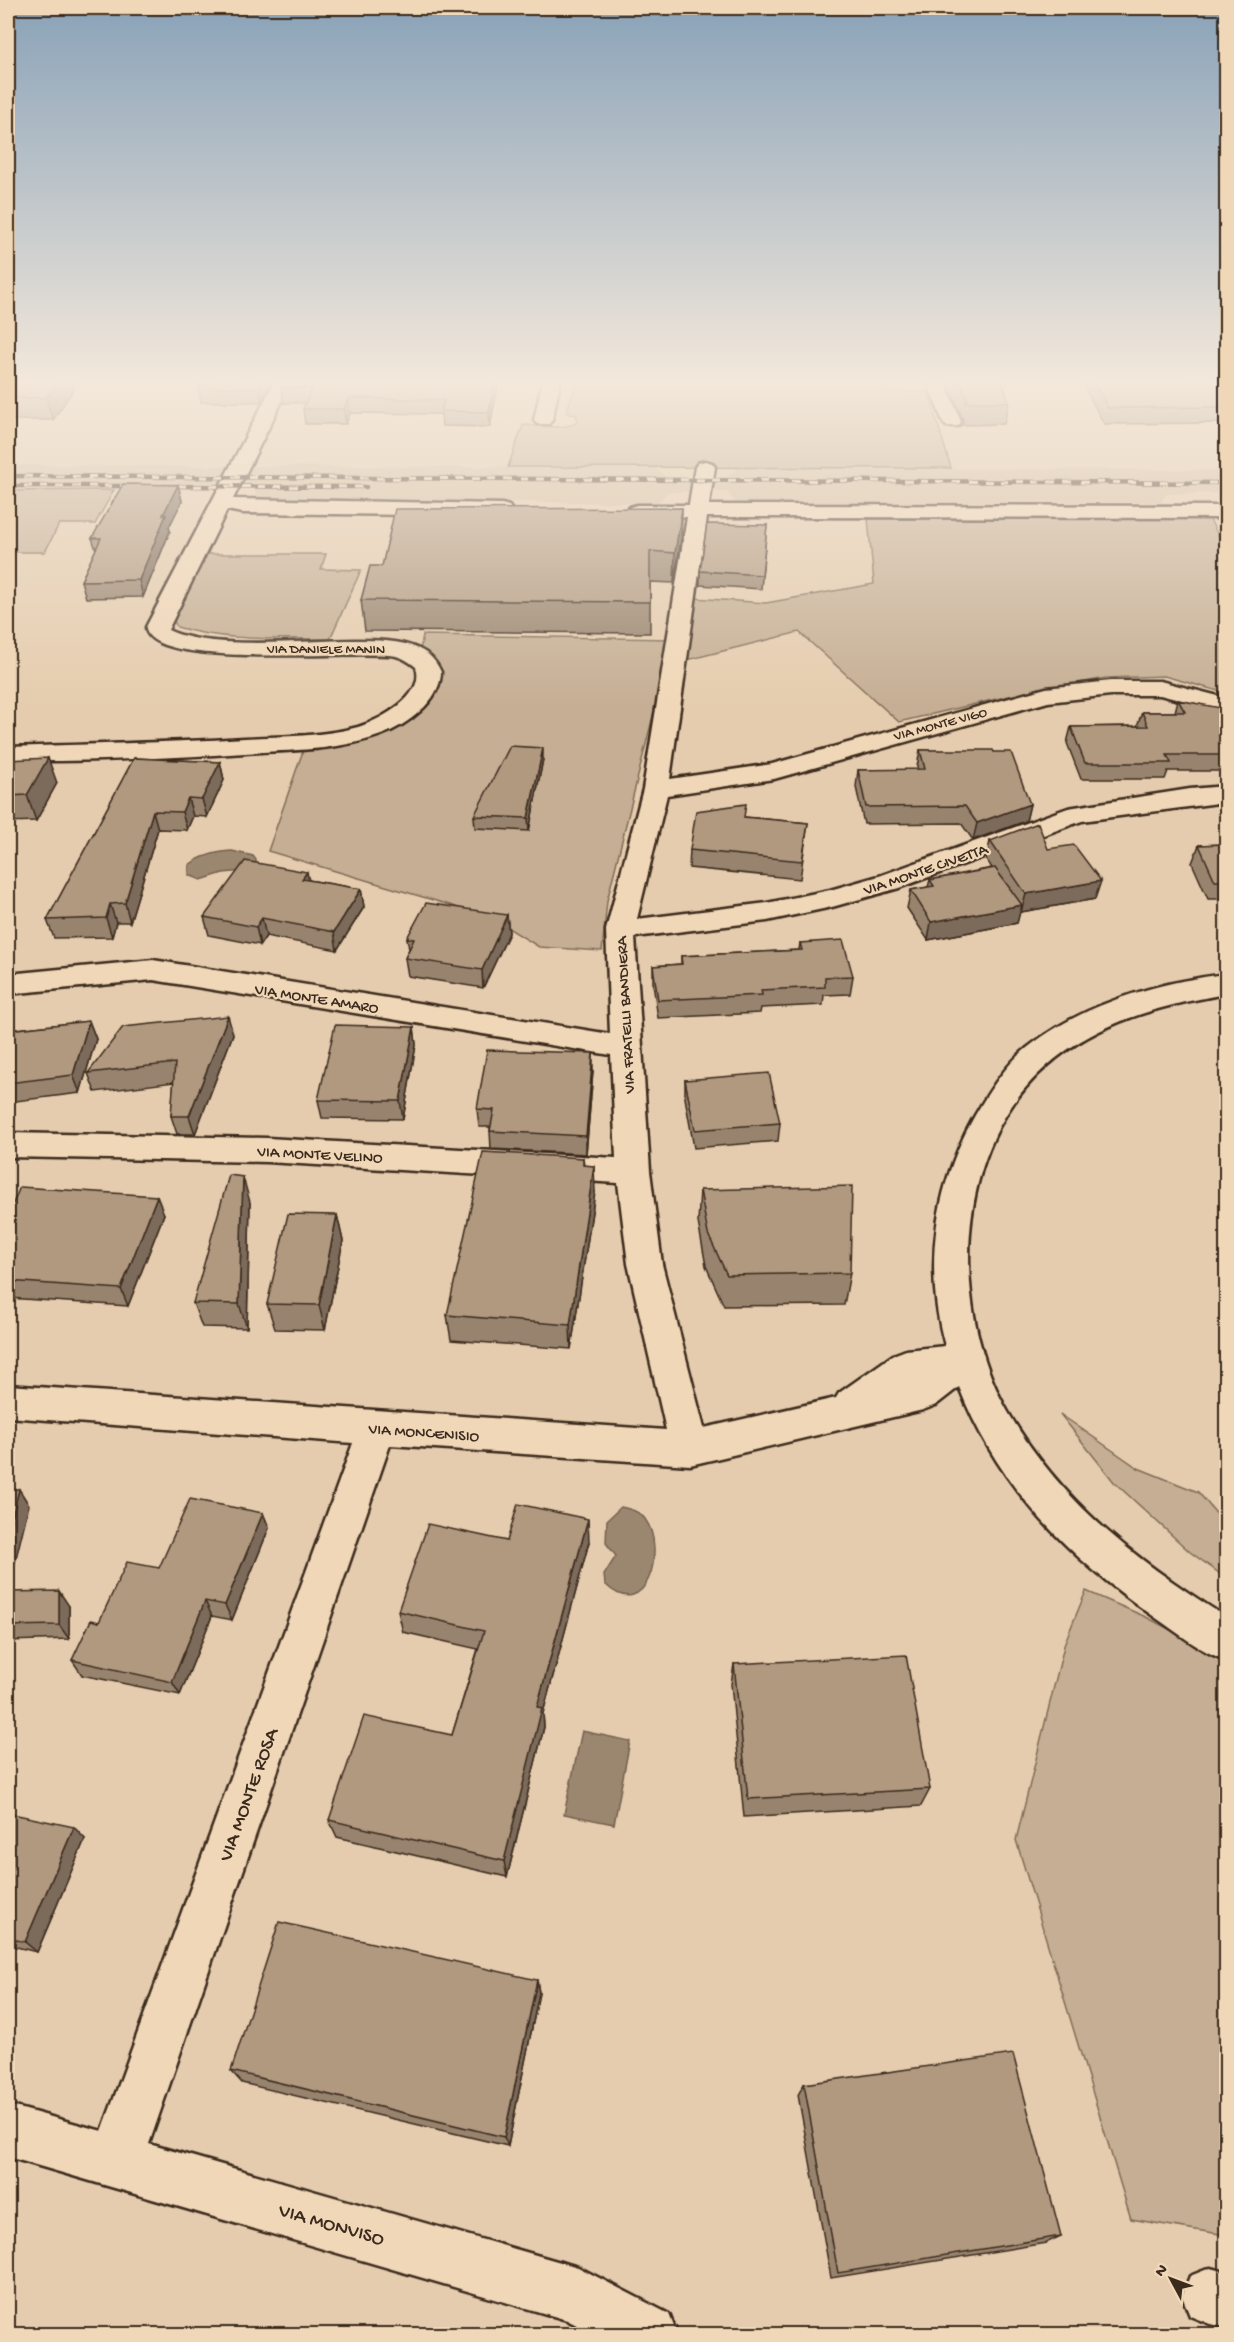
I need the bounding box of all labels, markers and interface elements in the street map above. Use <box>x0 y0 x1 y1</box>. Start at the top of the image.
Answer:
street label: VIA DANIELE MANIN <box>266 642 385 659</box>
street label: VIA MONTE VIGO <box>891 705 990 746</box>
street label: VIA MONTE CIVETTA <box>861 841 992 902</box>
street label: VIA FRATELLI BANDIERA <box>614 934 641 1095</box>
street label: VIA MONTE AMARO <box>252 981 380 1020</box>
street label: VIA MONTE VELINO <box>256 1144 383 1169</box>
street label: VIA MONCENISIO <box>367 1421 480 1448</box>
street label: VIA MONTE ROSA <box>215 1724 285 1866</box>
street label: VIA MONVISO <box>275 2200 386 2252</box>
north arrow <box>1141 2249 1201 2309</box>
text: N <box>1152 2261 1173 2282</box>

